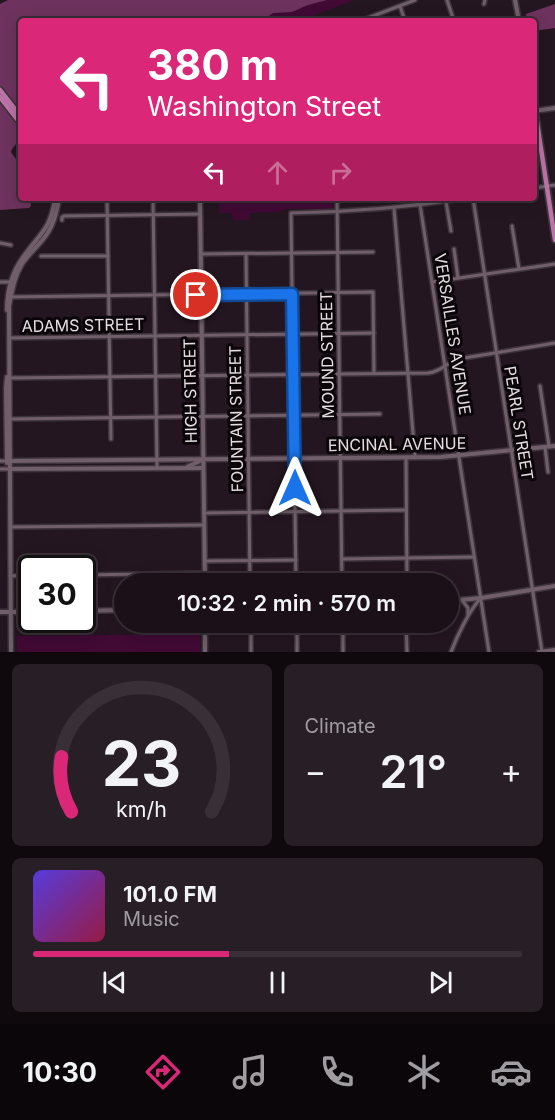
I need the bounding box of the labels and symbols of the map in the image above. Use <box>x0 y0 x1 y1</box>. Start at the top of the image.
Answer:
street label: VERSAILLES AVENUE <box>430 252 476 416</box>
pin <box>170 269 221 320</box>
street label: MOUND STREET <box>316 291 338 419</box>
street label: ADAMS STREET <box>21 314 145 336</box>
street label: HIGH STREET <box>179 338 201 444</box>
street label: FOUNTAIN STREET <box>225 345 247 493</box>
street label: PEARL STREET <box>500 365 538 481</box>
street label: ENCINAL AVENUE <box>328 433 466 455</box>
position arrow <box>263 456 327 520</box>
speed limit sign: 30 <box>18 555 96 633</box>

